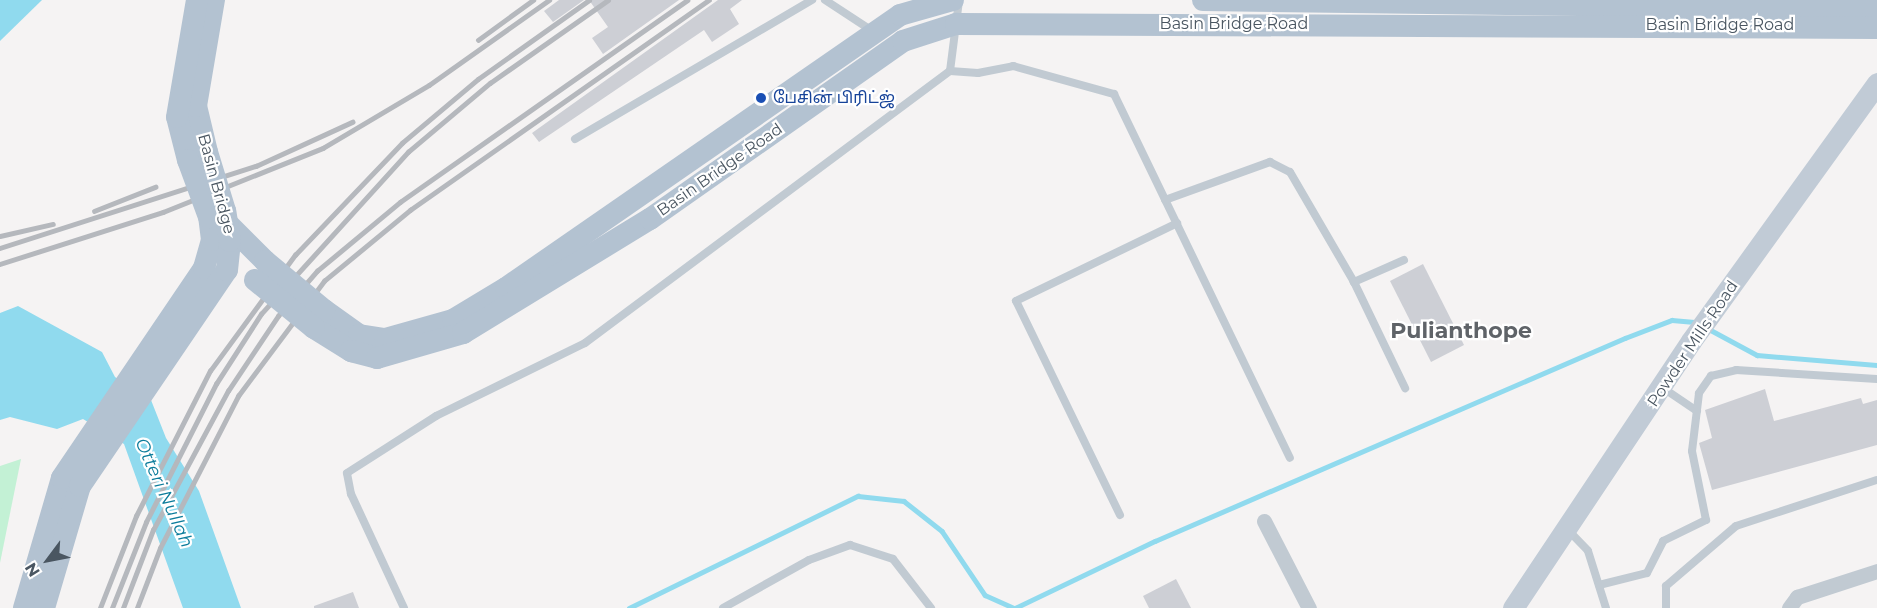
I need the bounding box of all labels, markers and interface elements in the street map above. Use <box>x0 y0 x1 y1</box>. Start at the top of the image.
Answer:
street label: Basin Bridge Road <box>1160 14 1308 34</box>
street label: Basin Bridge Road <box>1646 15 1794 35</box>
place label: பேசின் பிரிட்ஜ் <box>773 88 895 108</box>
marker: பேசின் பிரிட்ஜ் <box>754 91 768 105</box>
street label: Basin Bridge Road <box>654 119 786 221</box>
street label: Basin Bridge <box>193 132 239 236</box>
street label: Powder Mills Road <box>1644 277 1742 411</box>
district label: Pulianthope <box>1390 318 1532 344</box>
water label: Otteri Nullah <box>130 435 198 551</box>
north arrow <box>18 530 78 590</box>
text: N <box>21 559 44 580</box>

